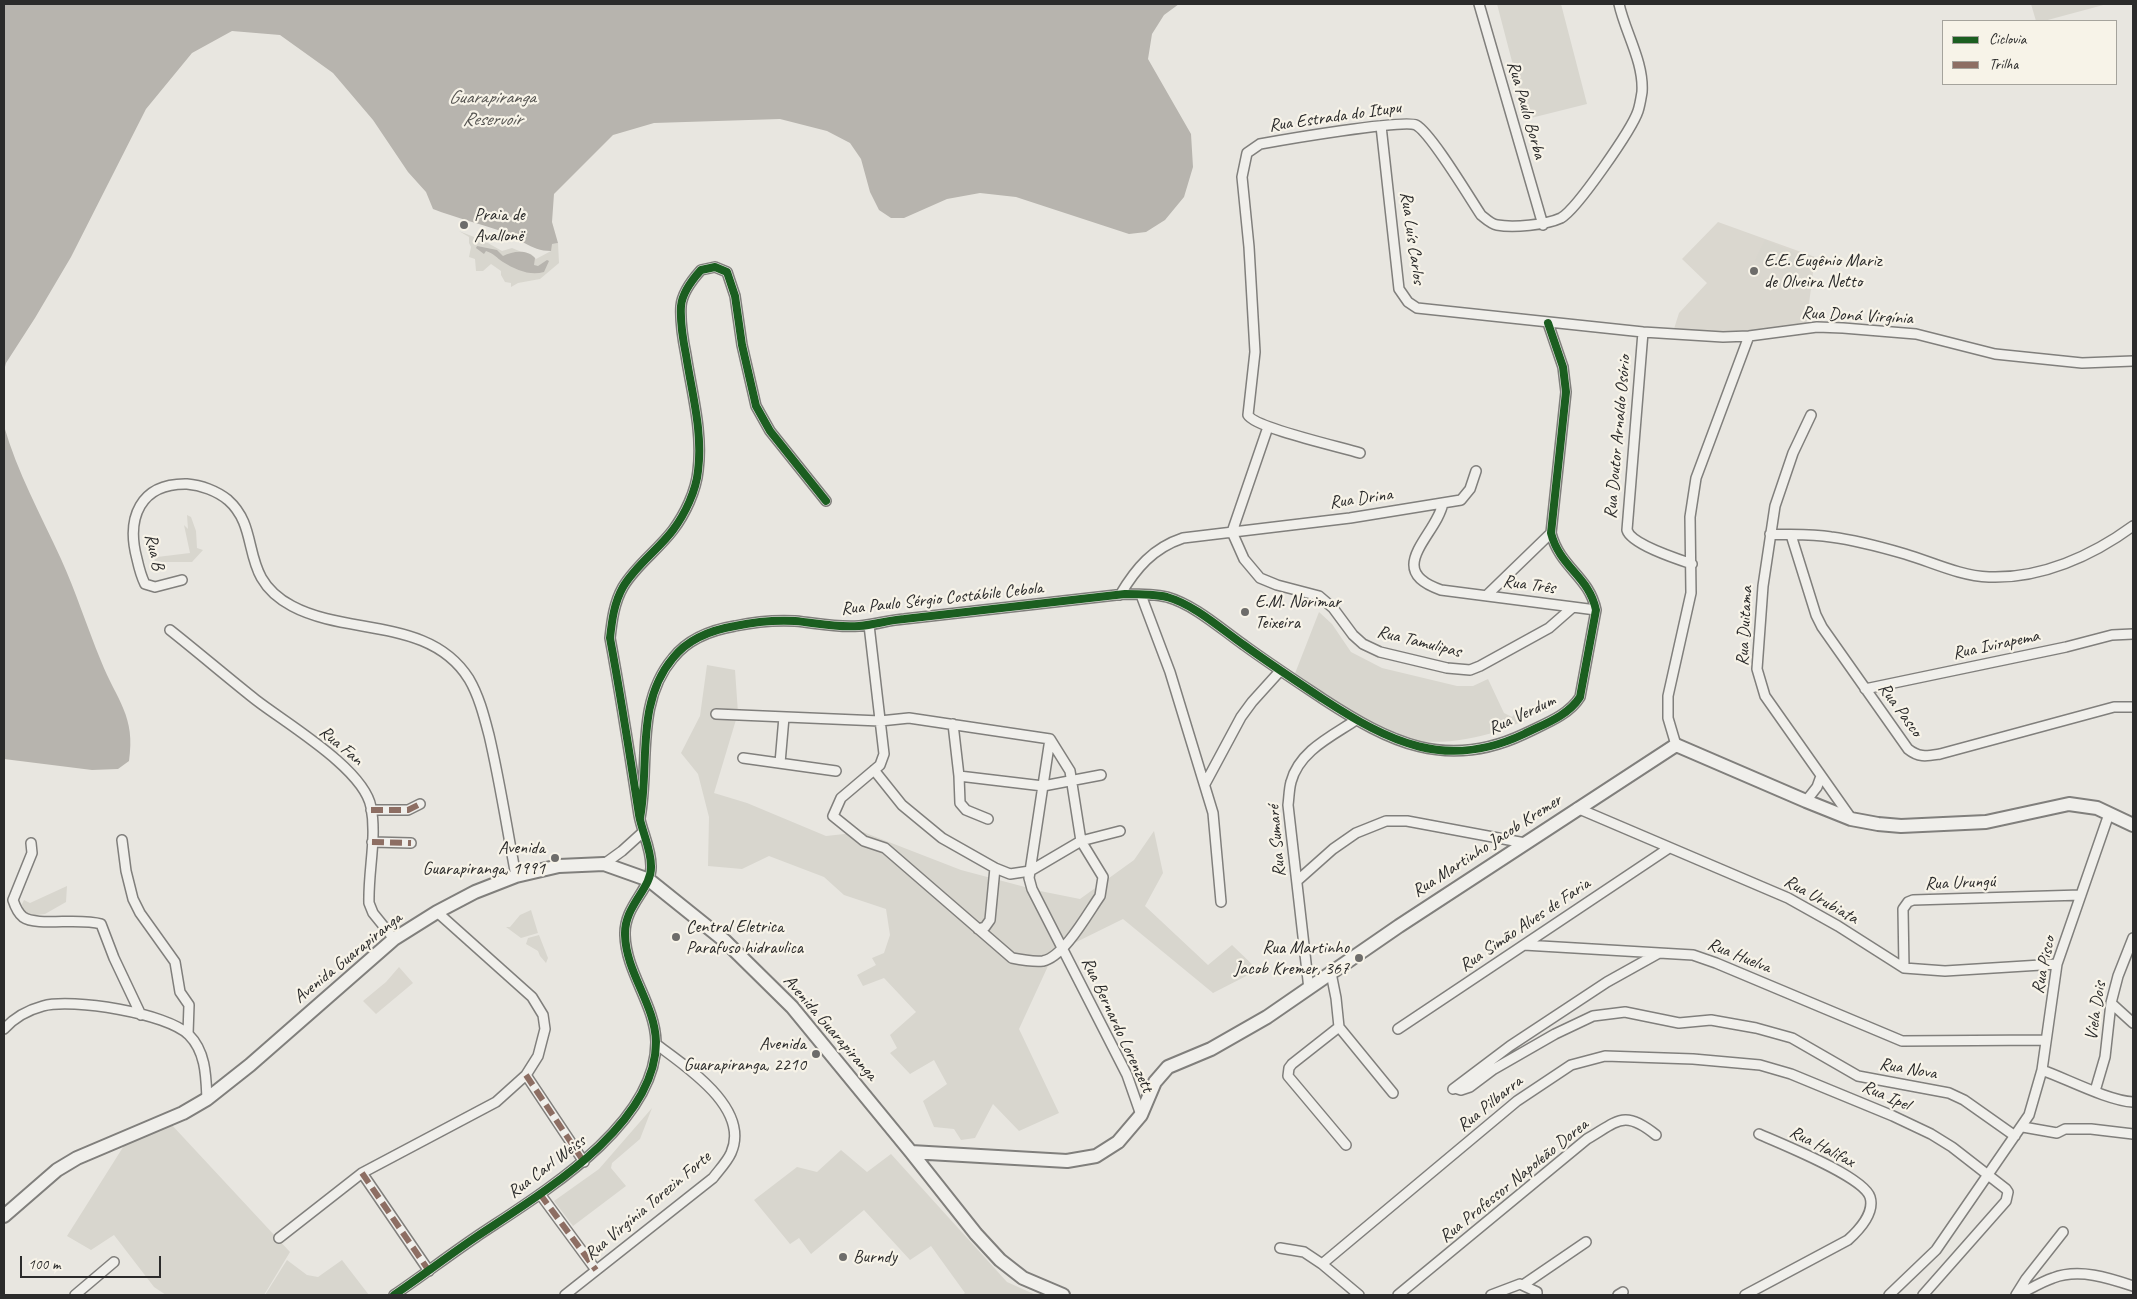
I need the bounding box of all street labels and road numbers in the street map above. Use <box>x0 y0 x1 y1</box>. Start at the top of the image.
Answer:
street label: Rua Paulo Borba <box>1502 59 1550 161</box>
street label: Rua Estrada do Itupu <box>1268 97 1402 137</box>
street label: Rua Luís Carlos <box>1395 190 1429 286</box>
street label: Rua Doná Virgínia <box>1801 302 1913 330</box>
street label: Rua Doutor Arnaldo Osório <box>1600 354 1636 520</box>
street label: Rua Drina <box>1328 484 1394 514</box>
street label: Rua B <box>139 532 169 572</box>
street label: Rua Três <box>1501 571 1557 599</box>
street label: Rua Paulo Sérgio Costábile Cebola <box>840 578 1044 620</box>
street label: Rua Duitama <box>1732 585 1758 667</box>
street label: Rua Tamulipas <box>1375 621 1463 663</box>
street label: Rua Ivirapema <box>1951 625 2041 665</box>
street label: Rua Pasco <box>1873 679 1927 741</box>
street label: Rua Verdum <box>1485 690 1559 740</box>
street label: Rua Fan <box>315 721 367 771</box>
street label: Rua Martinho Jacob Kremer <box>1408 790 1566 902</box>
street label: Rua Sumaré <box>1263 804 1291 878</box>
street label: Rua Urubiata <box>1780 871 1862 929</box>
street label: Rua Urungú <box>1924 871 1996 895</box>
street label: Rua Simão Alves de Faria <box>1456 873 1594 977</box>
street label: Avenida Guarapiranga <box>289 908 407 1008</box>
street label: Rua Huelva <box>1704 934 1774 978</box>
street label: Rua Pisco <box>2027 934 2061 996</box>
street label: Rua Bernardo Lorenzett <box>1076 954 1158 1096</box>
street label: Avenida Guarapiranga <box>778 971 882 1085</box>
street label: Viela Dois <box>2081 980 2111 1042</box>
street label: Rua Nova <box>1878 1053 1938 1085</box>
street label: Rua Pilbarra <box>1453 1071 1527 1137</box>
street label: Rua Ipel <box>1859 1076 1913 1116</box>
street label: Rua Professor Napoleão Dorea <box>1435 1114 1593 1248</box>
street label: Rua Halifax <box>1786 1121 1858 1173</box>
street label: Rua Carl Weiss <box>504 1131 590 1203</box>
street label: Rua Virgínia Torezin Forte <box>581 1147 715 1265</box>

